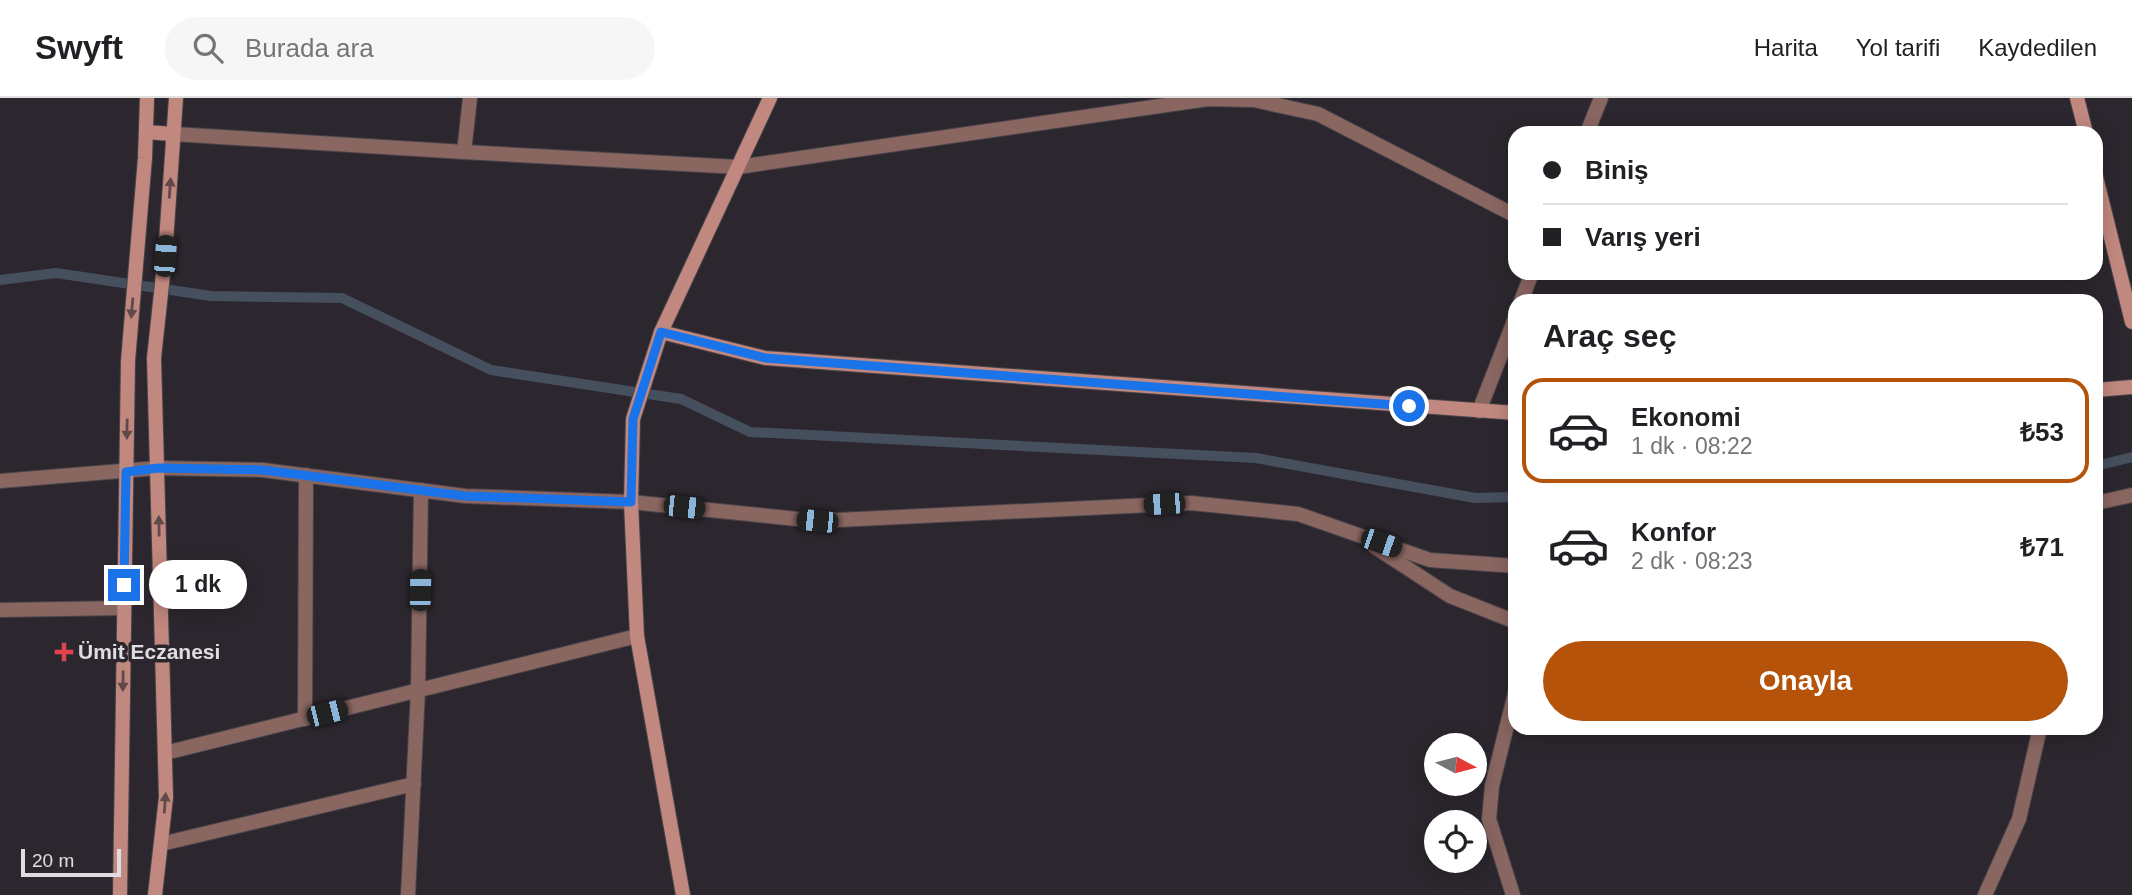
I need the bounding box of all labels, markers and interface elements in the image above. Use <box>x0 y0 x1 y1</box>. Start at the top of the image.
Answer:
search box <box>165 17 655 80</box>
text: Swyft <box>35 29 123 66</box>
icon: search <box>189 29 227 67</box>
text: Burada ara <box>245 33 374 63</box>
text: Harita <box>1754 34 1818 61</box>
text: Yol tarifi <box>1856 34 1940 61</box>
text: Kaydedilen <box>1978 34 2097 61</box>
text: Biniş <box>1585 155 1649 185</box>
one-way arrow <box>165 177 176 199</box>
text: Varış yeri <box>1585 222 1701 252</box>
car <box>154 234 177 278</box>
one-way arrow <box>126 297 137 319</box>
text: Araç seç <box>1543 318 1676 354</box>
route start <box>1393 390 1425 422</box>
icon: car <box>1547 399 1610 462</box>
text: Ekonomi <box>1631 402 1741 432</box>
text: ₺53 <box>2020 417 2064 447</box>
one-way arrow <box>121 418 133 440</box>
text: 1 dk · 08:22 <box>1631 433 1752 459</box>
car <box>1143 492 1186 516</box>
car <box>663 494 706 520</box>
car <box>796 508 839 534</box>
icon: car <box>1547 514 1610 577</box>
one-way arrow <box>153 515 165 537</box>
text: Konfor <box>1631 517 1716 547</box>
car <box>1358 526 1405 560</box>
text: ₺71 <box>2020 532 2064 562</box>
text: 2 dk · 08:23 <box>1631 548 1752 574</box>
callout: 1 dk <box>148 560 246 610</box>
route end <box>108 569 140 601</box>
car <box>410 569 431 611</box>
text: 1 dk <box>175 571 221 597</box>
place label: Ümit Eczanesi <box>78 640 220 663</box>
button: Onayla <box>1543 641 2068 721</box>
marker: Ümit Eczanesi <box>56 644 72 660</box>
one-way arrow <box>117 670 129 692</box>
car <box>305 698 350 728</box>
north arrow <box>1424 733 1488 796</box>
map controls <box>1424 733 1487 873</box>
one-way arrow <box>160 792 171 814</box>
button: locate <box>1424 810 1487 873</box>
scale bar <box>21 846 121 878</box>
text: 20 m <box>32 850 74 871</box>

